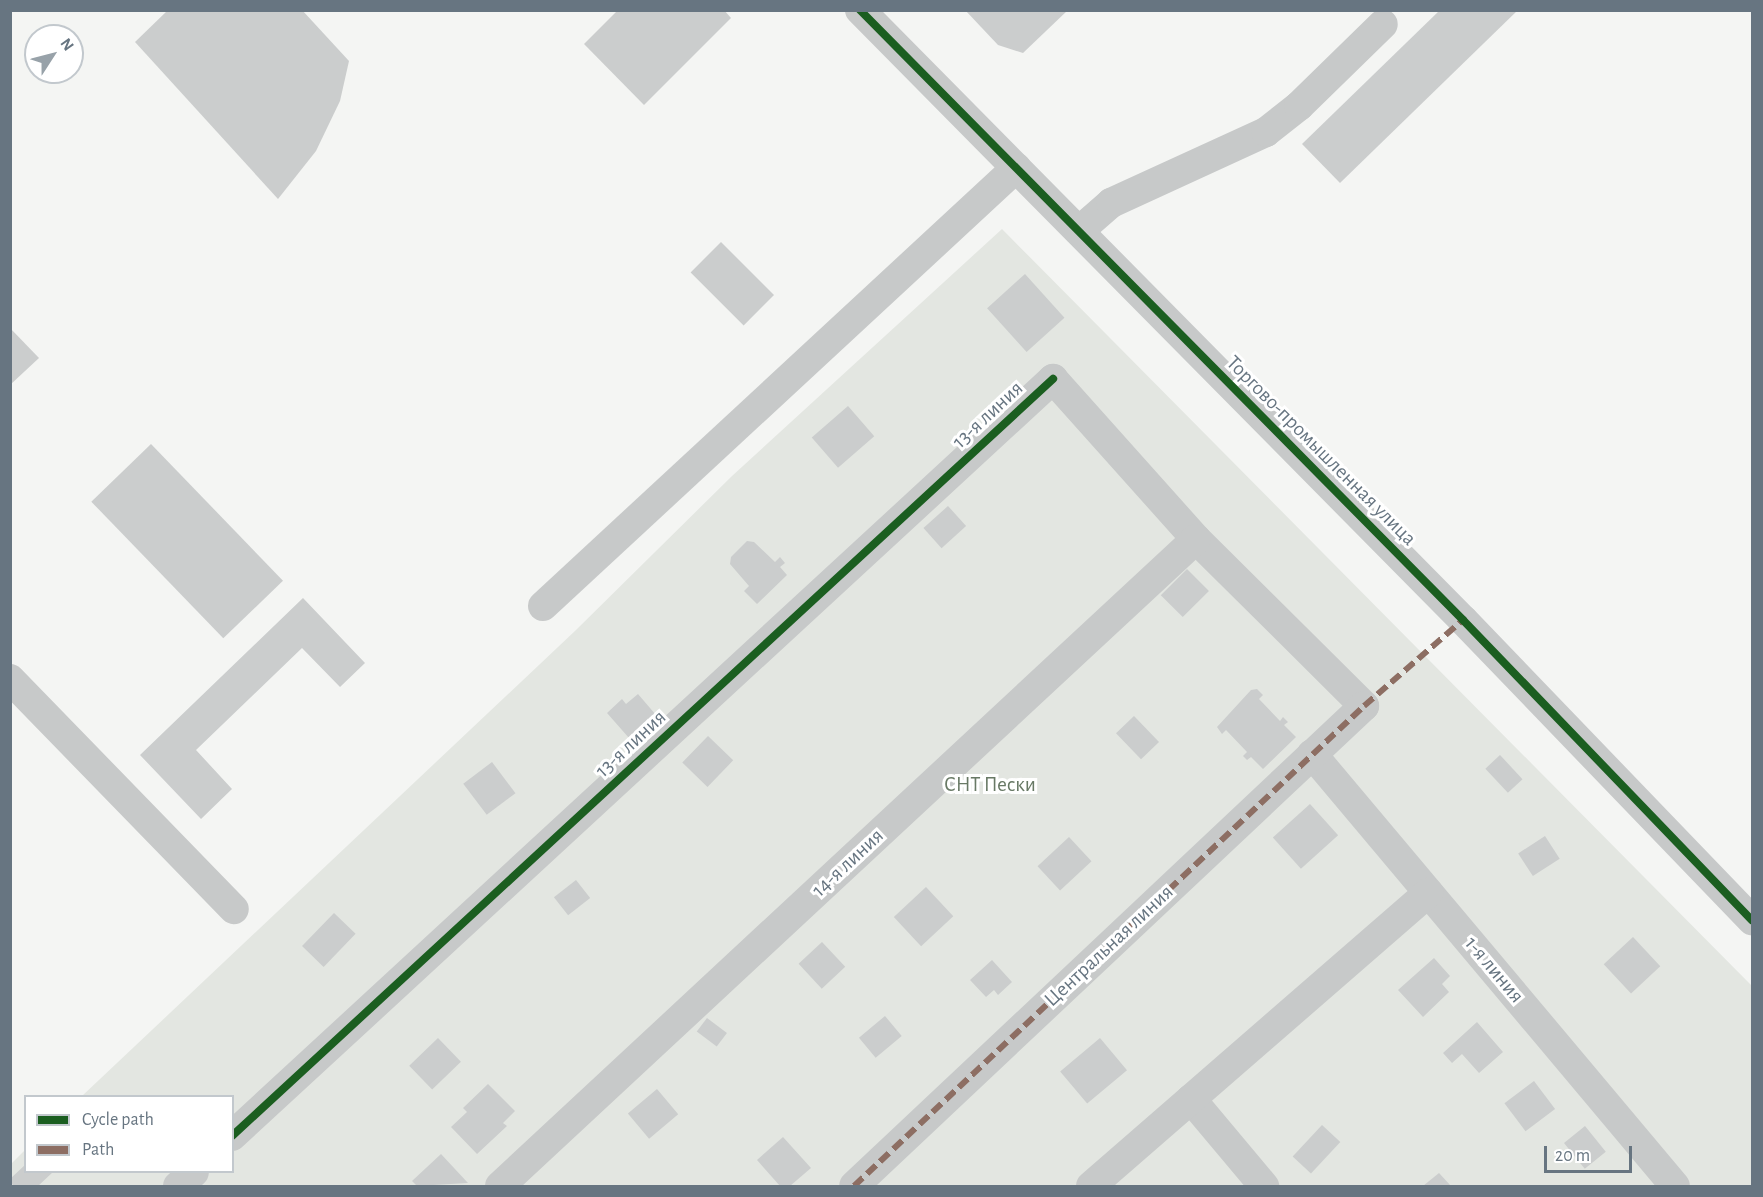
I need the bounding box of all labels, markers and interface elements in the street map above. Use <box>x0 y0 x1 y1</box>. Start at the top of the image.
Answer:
north arrow <box>24 24 84 84</box>
text: N <box>57 35 77 54</box>
street label: Торгово-промышленная улица <box>1221 351 1421 551</box>
street label: 13-я линия <box>947 376 1029 454</box>
street label: 13-я линия <box>590 705 672 783</box>
park label: СНТ Пески <box>944 772 1036 798</box>
street label: 14-я линия <box>807 823 889 903</box>
street label: Центральная линия <box>1039 880 1179 1012</box>
street label: 1-я линия <box>1459 932 1529 1008</box>
legend <box>24 1095 234 1173</box>
text: Cycle path <box>82 1111 154 1129</box>
scale bar <box>1547 1134 1636 1172</box>
text: Path <box>82 1141 114 1159</box>
text: 20 m <box>1555 1147 1590 1165</box>

